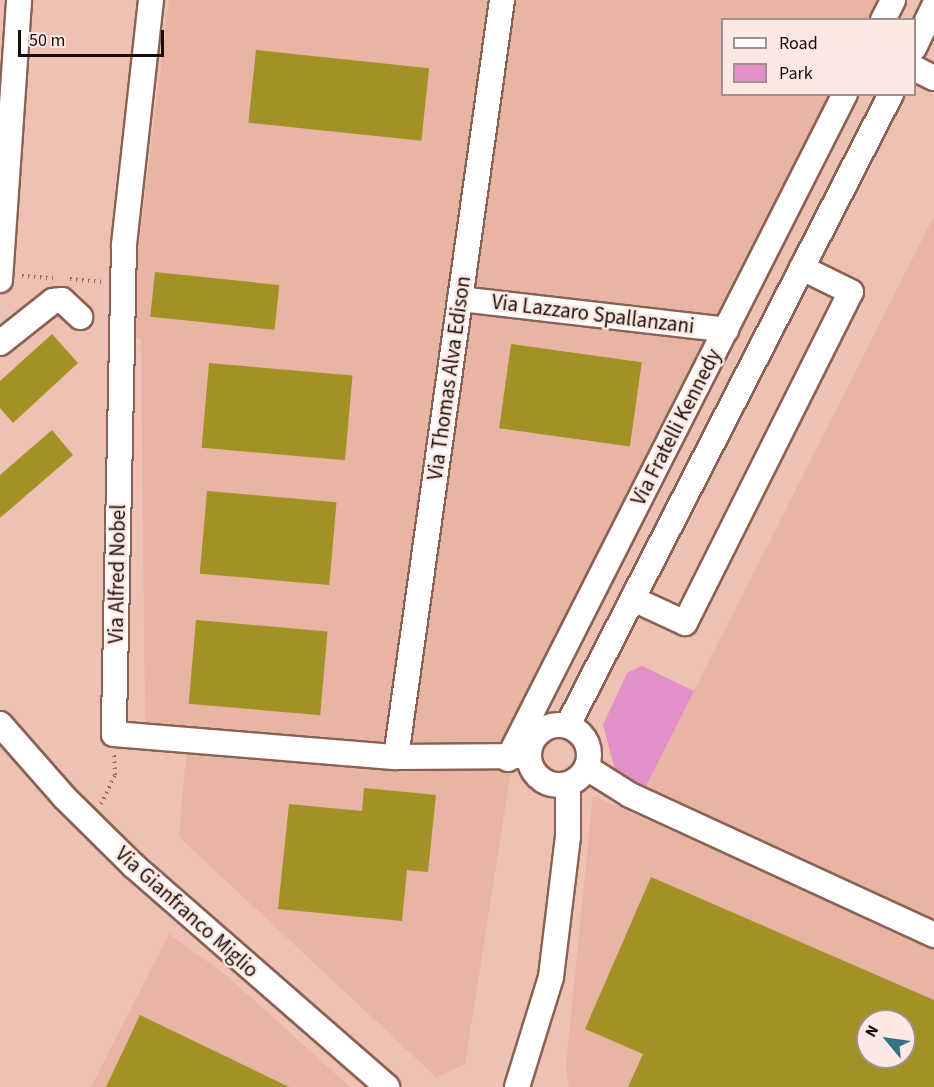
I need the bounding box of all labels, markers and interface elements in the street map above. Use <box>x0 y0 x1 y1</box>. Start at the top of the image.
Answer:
scale bar <box>21 18 166 56</box>
legend <box>721 18 916 96</box>
text: 50 m <box>29 28 65 53</box>
text: Road <box>779 31 818 56</box>
text: Park <box>779 61 813 86</box>
street label: Via Thomas Alva Edison <box>422 274 476 482</box>
street label: Via Lazzaro Spallanzani <box>490 289 696 339</box>
street label: Via Fratelli Kennedy <box>626 344 726 510</box>
street label: Via Alfred Nobel <box>103 504 131 644</box>
street label: Via Gianfranco Miglio <box>110 841 264 983</box>
north arrow <box>856 1009 916 1069</box>
text: N <box>860 1021 884 1041</box>

